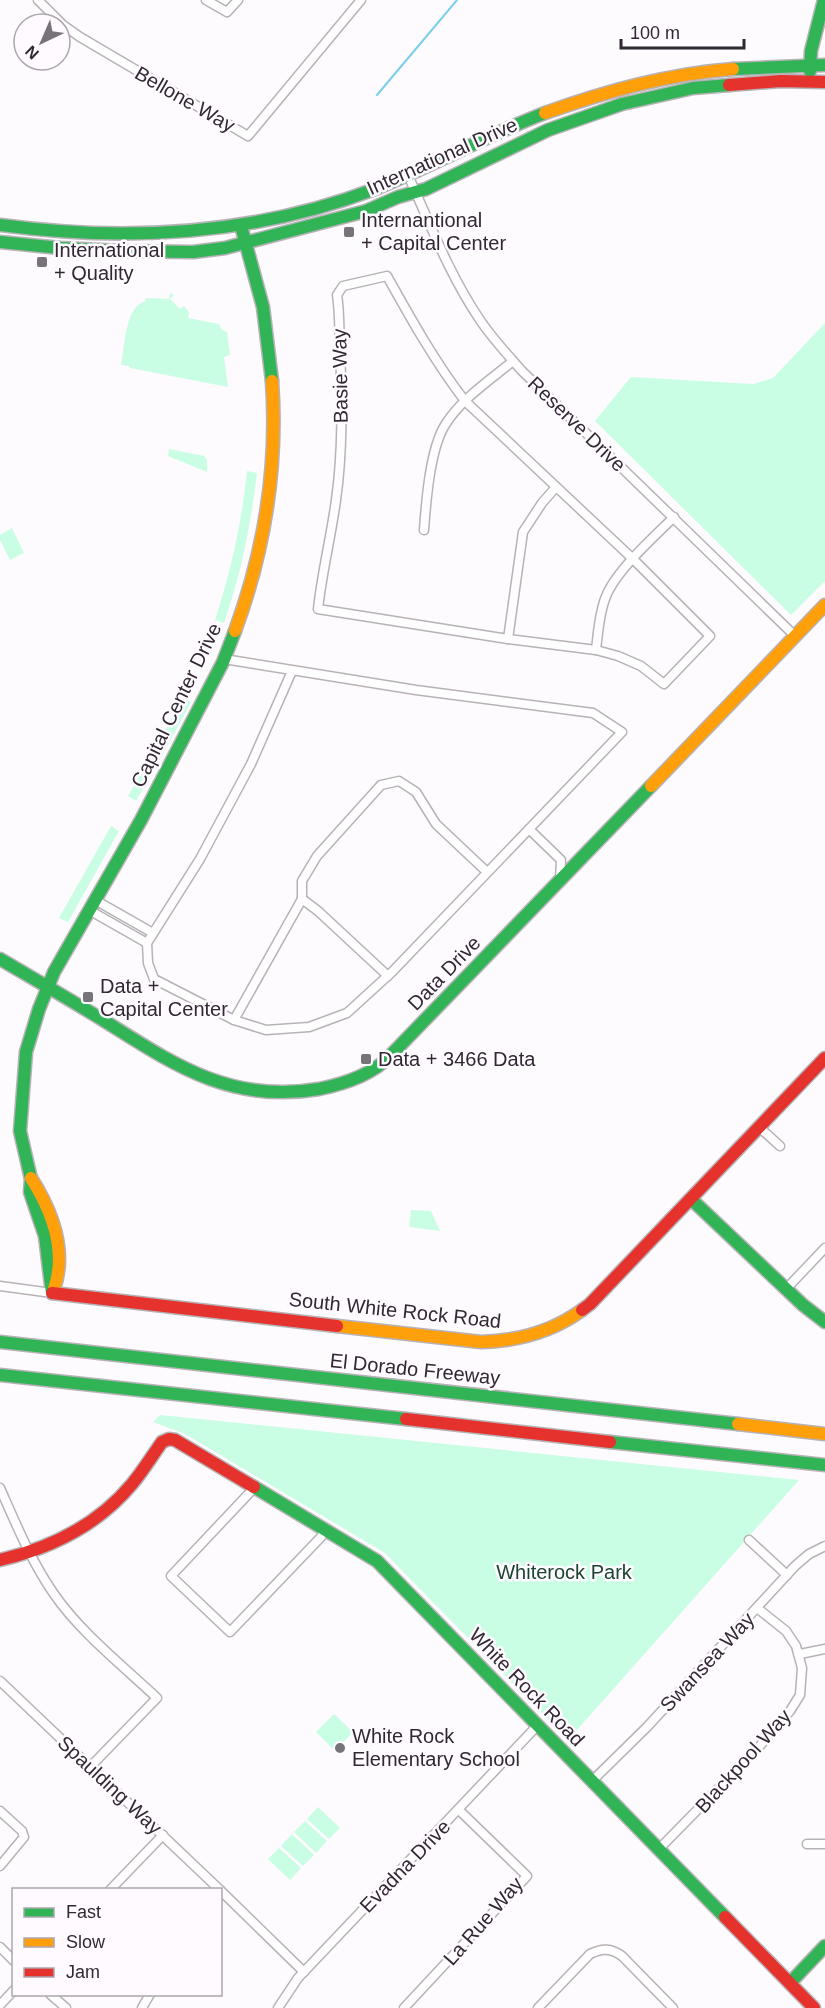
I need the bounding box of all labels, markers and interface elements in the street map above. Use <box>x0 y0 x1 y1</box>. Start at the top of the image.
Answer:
north arrow <box>12 12 72 72</box>
scale bar <box>621 12 744 50</box>
text: 100 m <box>630 23 680 43</box>
text: N <box>22 42 42 63</box>
street label: Bellone Way <box>131 62 239 136</box>
street label: International Drive <box>363 113 521 199</box>
place label: Internantional + Capital Center <box>361 209 506 254</box>
marker: Internantional + Capital Center <box>342 225 356 239</box>
place label: International + Quality <box>54 239 164 284</box>
marker: International + Quality <box>35 255 49 269</box>
street label: Basie Way <box>328 328 352 424</box>
street label: Reserve Drive <box>524 372 630 476</box>
street label: Capital Center Drive <box>127 619 225 791</box>
street label: Data Drive <box>403 931 485 1015</box>
place label: Data + Capital Center <box>100 975 228 1020</box>
marker: Data + Capital Center <box>81 990 95 1004</box>
place label: Data + 3466 Data <box>378 1048 536 1070</box>
marker: Data + 3466 Data <box>359 1052 373 1066</box>
street label: South White Rock Road <box>288 1288 502 1332</box>
street label: El Dorado Freeway <box>329 1349 501 1389</box>
park label: Whiterock Park <box>496 1561 633 1583</box>
street label: Swansea Way <box>656 1608 758 1716</box>
street label: White Rock Road <box>465 1623 589 1751</box>
street label: Blackpool Way <box>691 1705 795 1817</box>
place label: White Rock Elementary School <box>352 1725 520 1770</box>
street label: Spaulding Way <box>54 1731 166 1839</box>
marker: White Rock Elementary School <box>333 1741 347 1755</box>
street label: Evadna Drive <box>355 1815 455 1917</box>
street label: La Rue Way <box>439 1873 527 1969</box>
legend <box>12 1888 222 1996</box>
text: Fast <box>66 1902 101 1922</box>
text: Slow <box>66 1932 106 1952</box>
text: Jam <box>66 1962 100 1982</box>

